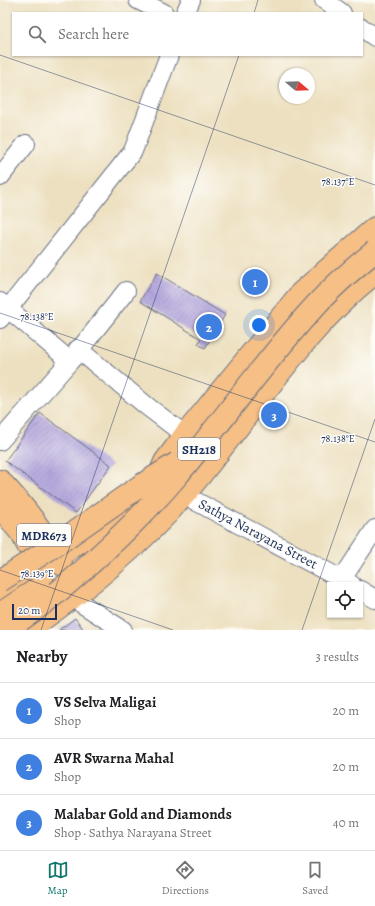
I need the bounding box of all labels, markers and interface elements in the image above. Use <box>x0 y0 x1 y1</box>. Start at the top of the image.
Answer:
search box <box>12 12 363 56</box>
icon: search <box>26 23 48 45</box>
text: Search here <box>58 24 129 44</box>
north arrow <box>279 68 315 104</box>
text: 78.137°E <box>322 175 354 188</box>
pin: 1 <box>242 267 268 297</box>
text: 78.138°E <box>20 310 54 323</box>
pin: 2 <box>196 312 222 342</box>
your location <box>249 315 269 335</box>
pin: 3 <box>261 400 287 430</box>
text: 78.138°E <box>321 432 355 445</box>
road number: SH218 <box>178 438 220 460</box>
street label: Sathya Narayana Street <box>195 494 321 574</box>
road number: MDR673 <box>17 524 71 546</box>
text: 78.139°E <box>20 567 54 580</box>
map controls <box>327 582 363 618</box>
button: locate <box>327 582 363 618</box>
scale bar <box>12 602 57 621</box>
text: 20 m <box>18 603 40 618</box>
text: Nearby <box>16 645 67 668</box>
text: 3 results <box>315 648 359 665</box>
text: VS Selva Maligai <box>54 692 156 712</box>
text: 1 <box>27 702 31 719</box>
text: 20 m <box>333 702 359 719</box>
text: Shop <box>54 712 81 729</box>
text: AVR Swarna Mahal <box>54 748 174 768</box>
text: 2 <box>26 758 32 775</box>
text: 20 m <box>333 758 359 775</box>
text: Shop <box>54 768 81 785</box>
text: Malabar Gold and Diamonds <box>54 804 232 824</box>
text: 3 <box>26 814 32 831</box>
text: 40 m <box>333 814 359 831</box>
text: Shop · Sathya Narayana Street <box>54 824 212 841</box>
tab: Map <box>47 859 69 898</box>
tab: Directions <box>162 859 209 898</box>
tab: Saved <box>302 859 328 898</box>

